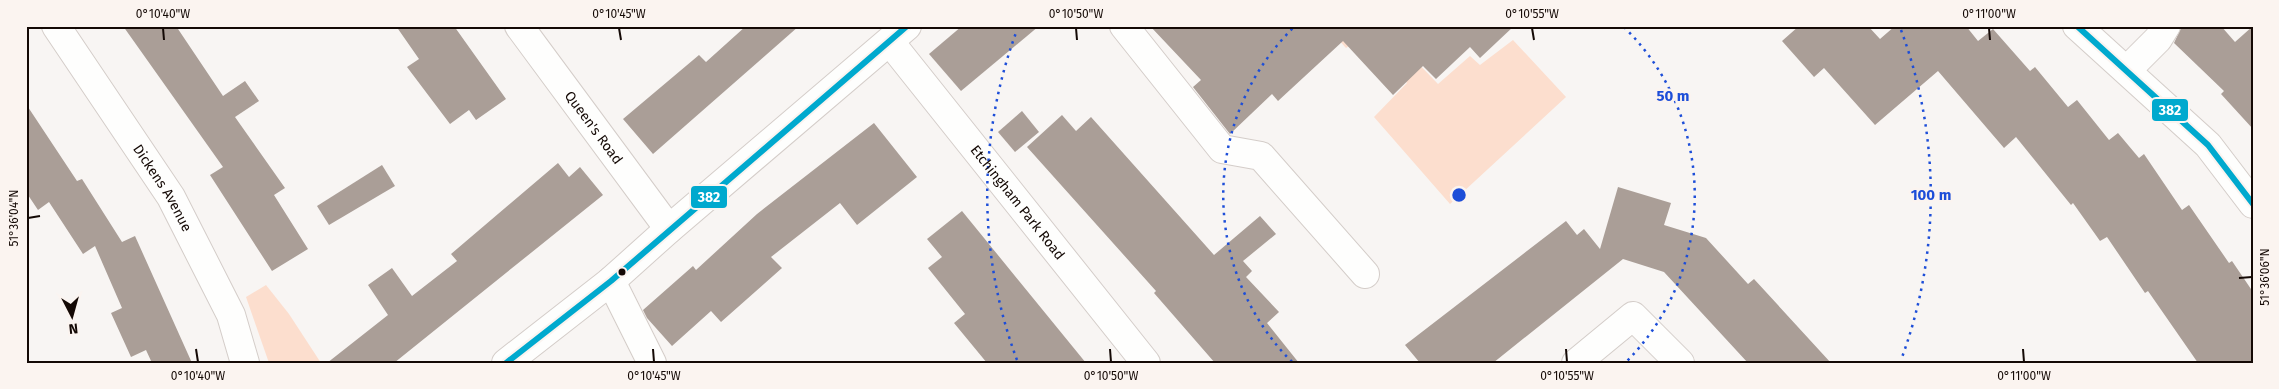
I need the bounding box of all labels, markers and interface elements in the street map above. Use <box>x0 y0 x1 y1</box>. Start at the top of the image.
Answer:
text: 0°10'40"W <box>136 7 190 21</box>
text: 0°10'45"W <box>592 7 646 21</box>
text: 0°10'50"W <box>1049 7 1103 21</box>
text: 0°10'55"W <box>1505 7 1559 21</box>
text: 0°11'00"W <box>1962 7 2016 21</box>
street label: Queen's Road <box>561 87 626 167</box>
text: 50 m <box>1656 87 1690 105</box>
line badge: 382 <box>2151 98 2189 122</box>
text: 382 <box>2158 102 2181 119</box>
street label: Dickens Avenue <box>129 141 196 234</box>
street label: Etchingham Park Road <box>967 142 1069 263</box>
line badge: 382 <box>690 185 728 209</box>
centre of rings <box>1450 186 1468 204</box>
text: 100 m <box>1911 186 1951 204</box>
text: 382 <box>697 189 720 206</box>
text: 51°36'04"N <box>7 190 21 247</box>
text: 51°36'06"N <box>2258 248 2272 306</box>
unlabelled marker <box>617 267 627 277</box>
north arrow <box>48 292 98 342</box>
text: N <box>68 319 79 337</box>
text: 0°10'40"W <box>171 369 225 383</box>
text: 0°10'45"W <box>627 369 681 383</box>
text: 0°10'50"W <box>1084 369 1138 383</box>
text: 0°10'55"W <box>1540 369 1594 383</box>
text: 0°11'00"W <box>1997 369 2051 383</box>

